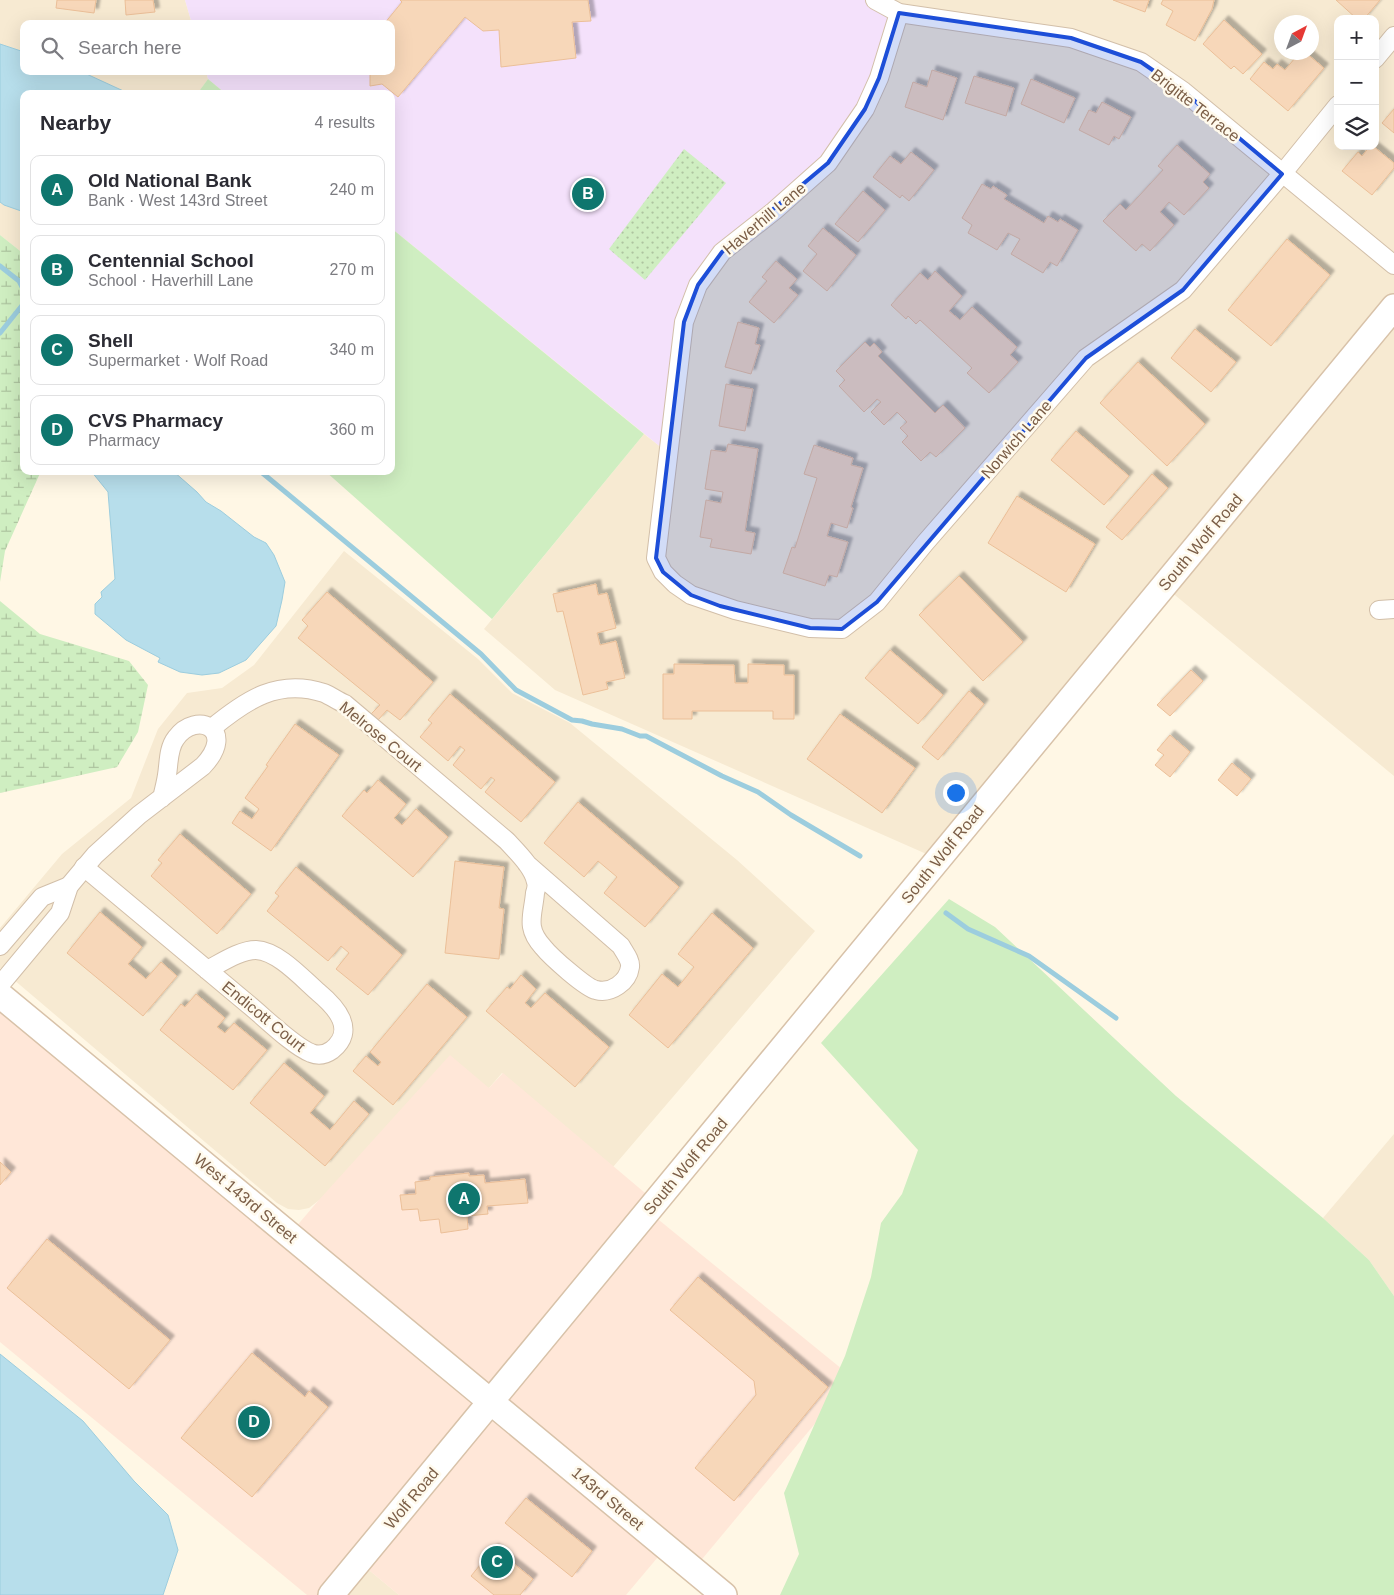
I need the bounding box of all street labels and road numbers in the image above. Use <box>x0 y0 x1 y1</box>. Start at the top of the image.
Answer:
street label: Brigitte Terrace <box>1148 66 1243 145</box>
street label: Haverhill Lane <box>720 179 809 258</box>
street label: Norwich Lane <box>978 397 1055 482</box>
street label: South Wolf Road <box>1155 491 1246 594</box>
street label: Melrose Court <box>336 698 426 775</box>
street label: South Wolf Road <box>898 802 987 907</box>
street label: Endicott Court <box>219 978 309 1055</box>
street label: South Wolf Road <box>640 1115 731 1218</box>
street label: West 143rd Street <box>191 1151 301 1247</box>
street label: Wolf Road <box>381 1464 442 1532</box>
street label: 143rd Street <box>568 1464 647 1534</box>

